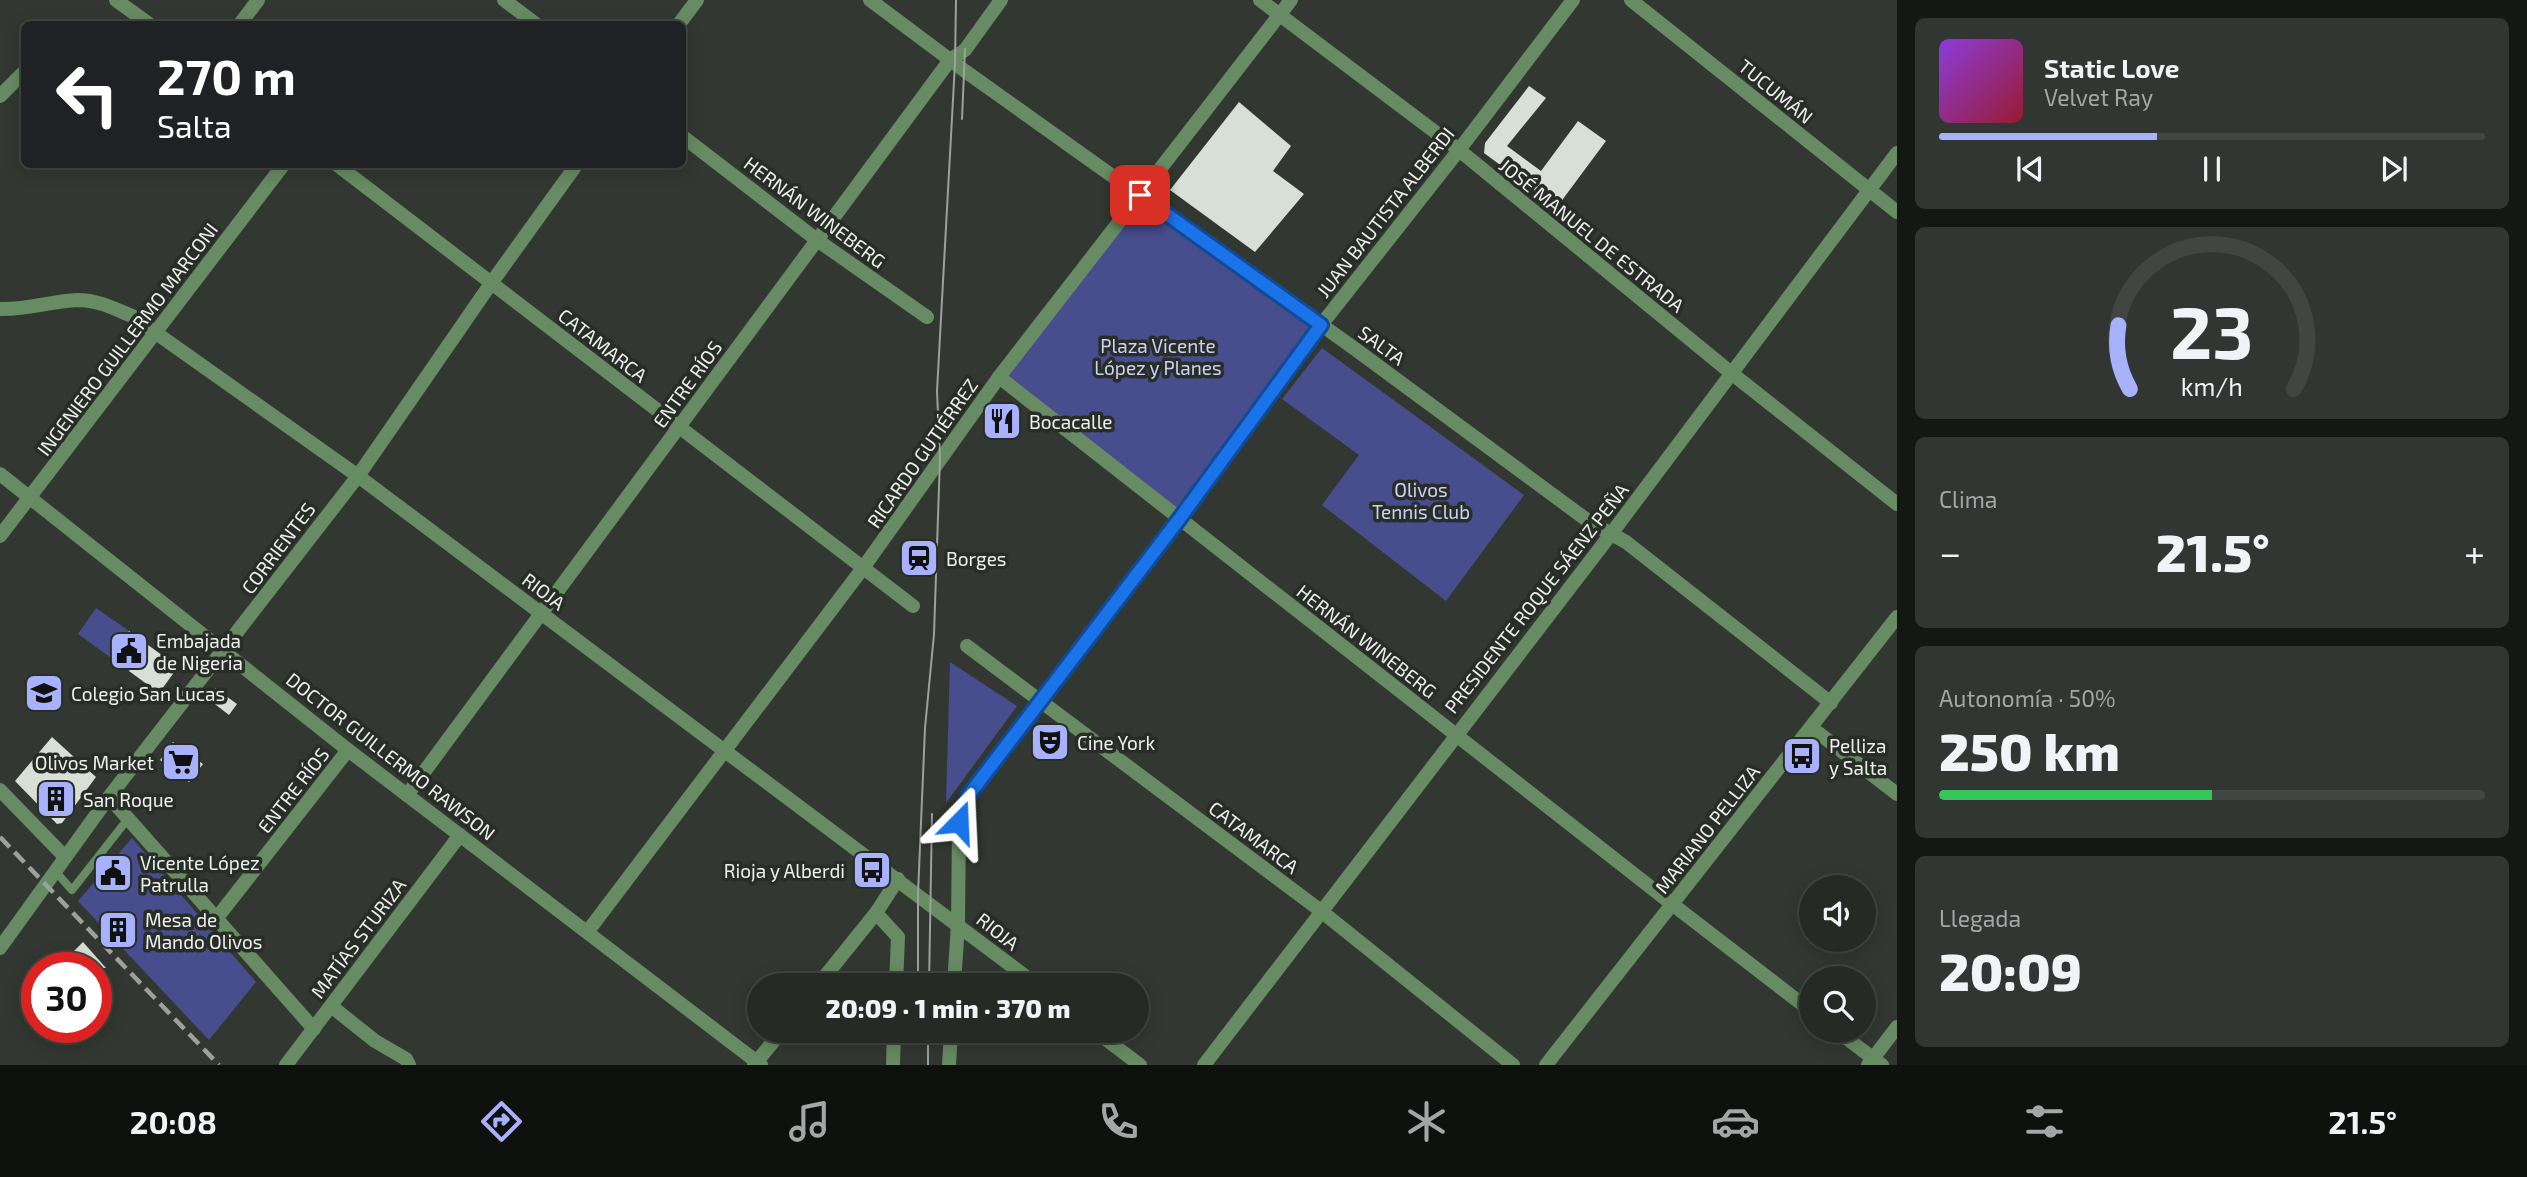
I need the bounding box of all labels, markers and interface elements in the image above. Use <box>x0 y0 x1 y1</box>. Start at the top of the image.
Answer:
text: 270 m <box>157 46 296 105</box>
icon: left <box>42 49 133 140</box>
text: Static Love <box>2044 52 2180 83</box>
street label: TUCUMÁN <box>1734 54 1818 128</box>
text: Velvet Ray <box>2044 83 2153 111</box>
text: Salta <box>157 106 232 144</box>
street label: JUAN BAUTISTA ALBERDI <box>1311 122 1459 302</box>
icon: previous <box>2011 150 2049 188</box>
icon: pause <box>2193 150 2231 188</box>
icon: next <box>2375 150 2413 188</box>
street label: HERNÁN WINEBERG <box>740 151 890 273</box>
street label: JOSÉ MANUEL DE ESTRADA <box>1495 153 1689 317</box>
pin <box>1110 165 1170 225</box>
icon: arrive <box>1121 176 1159 214</box>
street label: INGENIERO GUILLERMO MARCONI <box>32 218 222 460</box>
text: 23 <box>2170 287 2254 375</box>
street label: CATAMARCA <box>554 303 652 387</box>
street label: SALTA <box>1354 320 1410 370</box>
park label: Plaza Vicente López y Planes <box>1094 334 1222 379</box>
street label: ENTRE RÍOS <box>648 336 726 432</box>
text: km/h <box>2181 371 2243 401</box>
street label: RICARDO GUTIÉRREZ <box>862 374 982 532</box>
restaurant icon: Bocacalle <box>981 400 1023 442</box>
place label: Bocacalle <box>1029 410 1113 433</box>
park label: Olivos Tennis Club <box>1372 478 1470 523</box>
street label: PRESIDENTE ROQUE SÁENZ PEÑA <box>1439 478 1633 717</box>
text: Clima <box>1939 485 1997 513</box>
street label: CORRIENTES <box>236 498 320 598</box>
text: 21.5° <box>2156 520 2270 582</box>
text: − <box>1939 529 1961 575</box>
text: + <box>2464 529 2485 575</box>
station icon: Borges <box>898 537 940 579</box>
place label: Borges <box>946 547 1007 570</box>
street label: RIOJA <box>518 568 570 615</box>
street label: HERNÁN WINEBERG <box>1293 579 1441 703</box>
place label: Embajada de Nigeria <box>156 629 243 674</box>
public building icon: Embajada de Nigeria <box>108 630 150 672</box>
street label: DOCTOR GUILLERMO RAWSON <box>282 667 500 845</box>
school or university icon: Colegio San Lucas <box>23 672 65 714</box>
place label: Colegio San Lucas <box>71 682 225 705</box>
text: Autonomía · 50% <box>1939 684 2116 712</box>
text: 250 km <box>1939 719 2120 781</box>
theatre icon: Cine York <box>1029 721 1071 763</box>
place label: Cine York <box>1077 731 1155 754</box>
place label: Pelliza y Salta <box>1829 734 1887 779</box>
bus stop icon: Pelliza y Salta <box>1781 735 1823 777</box>
supermarket icon: Olivos Market <box>160 741 202 783</box>
street label: ENTRE RÍOS <box>253 743 333 837</box>
place label: Olivos Market <box>35 751 154 774</box>
street label: MARIANO PELLIZA <box>1650 760 1764 898</box>
building icon: San Roque <box>35 778 77 820</box>
position arrow <box>922 785 996 859</box>
place label: San Roque <box>83 788 174 811</box>
street label: CATAMARCA <box>1205 796 1303 878</box>
bus stop icon: Rioja y Alberdi <box>851 849 893 891</box>
place label: Vicente López Patrulla <box>140 851 260 896</box>
public building icon: Vicente López Patrulla <box>92 852 134 894</box>
place label: Rioja y Alberdi <box>724 859 845 882</box>
street label: MATÍAS STURIZA <box>306 874 411 1002</box>
map controls <box>1799 875 1876 1043</box>
button: sound <box>1799 875 1876 952</box>
text: Llegada <box>1939 904 2021 932</box>
street label: RIOJA <box>972 907 1024 955</box>
place label: Mesa de Mando Olivos <box>145 908 263 953</box>
building icon: Mesa de Mando Olivos <box>97 909 139 951</box>
text: 20:09 <box>1939 939 2082 1001</box>
speed limit sign: 30 <box>21 952 112 1043</box>
button: search <box>1799 966 1876 1043</box>
text: 20:09 · 1 min · 370 m <box>826 992 1070 1023</box>
icon: directions <box>477 1097 526 1146</box>
icon: music <box>785 1097 834 1146</box>
icon: phone <box>1094 1097 1143 1146</box>
icon: climate <box>1402 1097 1451 1146</box>
icon: car <box>1711 1097 1760 1146</box>
icon: filters <box>2020 1097 2069 1146</box>
text: 20:08 <box>130 1102 217 1140</box>
text: 21.5° <box>2328 1102 2397 1140</box>

